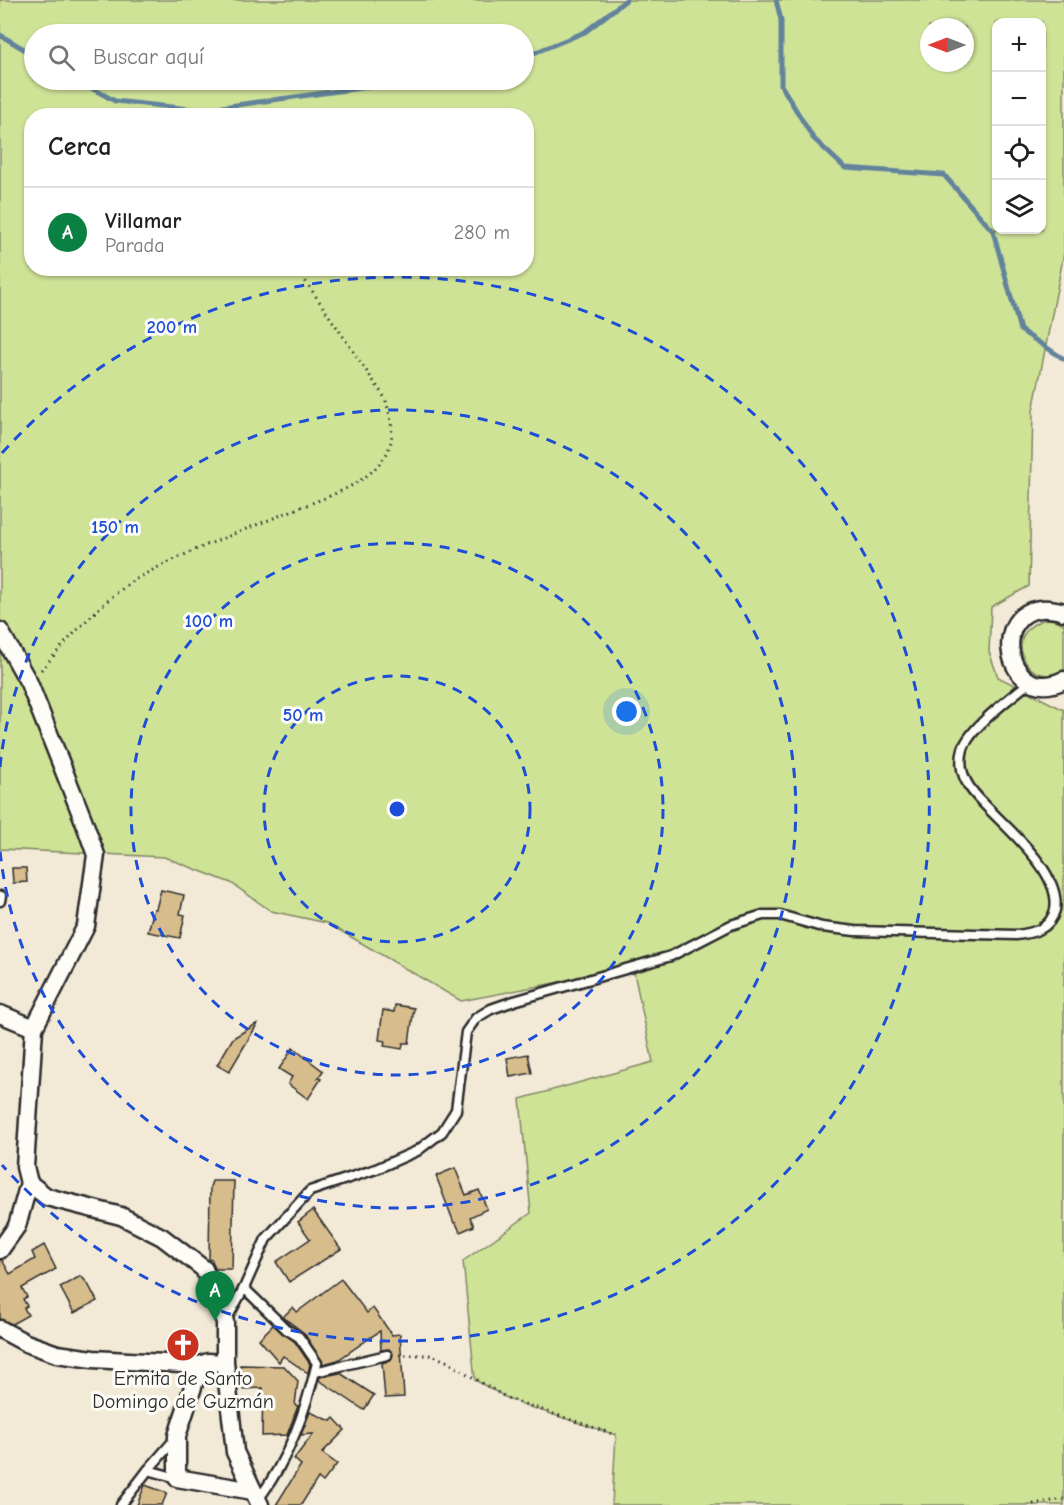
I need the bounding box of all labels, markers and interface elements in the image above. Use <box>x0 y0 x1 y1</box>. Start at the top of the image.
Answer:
north arrow <box>920 18 974 72</box>
map controls <box>992 18 1046 234</box>
button: + <box>992 18 1046 72</box>
search box <box>24 24 534 90</box>
icon: search <box>45 41 78 74</box>
text: Buscar aquí <box>93 44 204 70</box>
button: − <box>992 72 1046 126</box>
button: locate <box>992 126 1046 180</box>
text: Cerca <box>48 132 112 162</box>
button: layers <box>992 180 1046 234</box>
text: Villamar <box>105 208 181 234</box>
text: A <box>62 221 73 244</box>
text: 280 m <box>454 221 510 244</box>
text: Parada <box>105 234 164 257</box>
text: 200 m <box>147 317 197 338</box>
text: 150 m <box>91 517 139 538</box>
text: 100 m <box>185 611 233 632</box>
your location <box>612 697 641 726</box>
text: 50 m <box>283 705 323 726</box>
centre of rings <box>387 799 407 819</box>
pin: A <box>196 1272 234 1321</box>
church icon: Ermita de Santo Domingo de Guzmán <box>165 1327 201 1363</box>
place label: Ermita de Santo Domingo de Guzmán <box>92 1367 274 1413</box>

